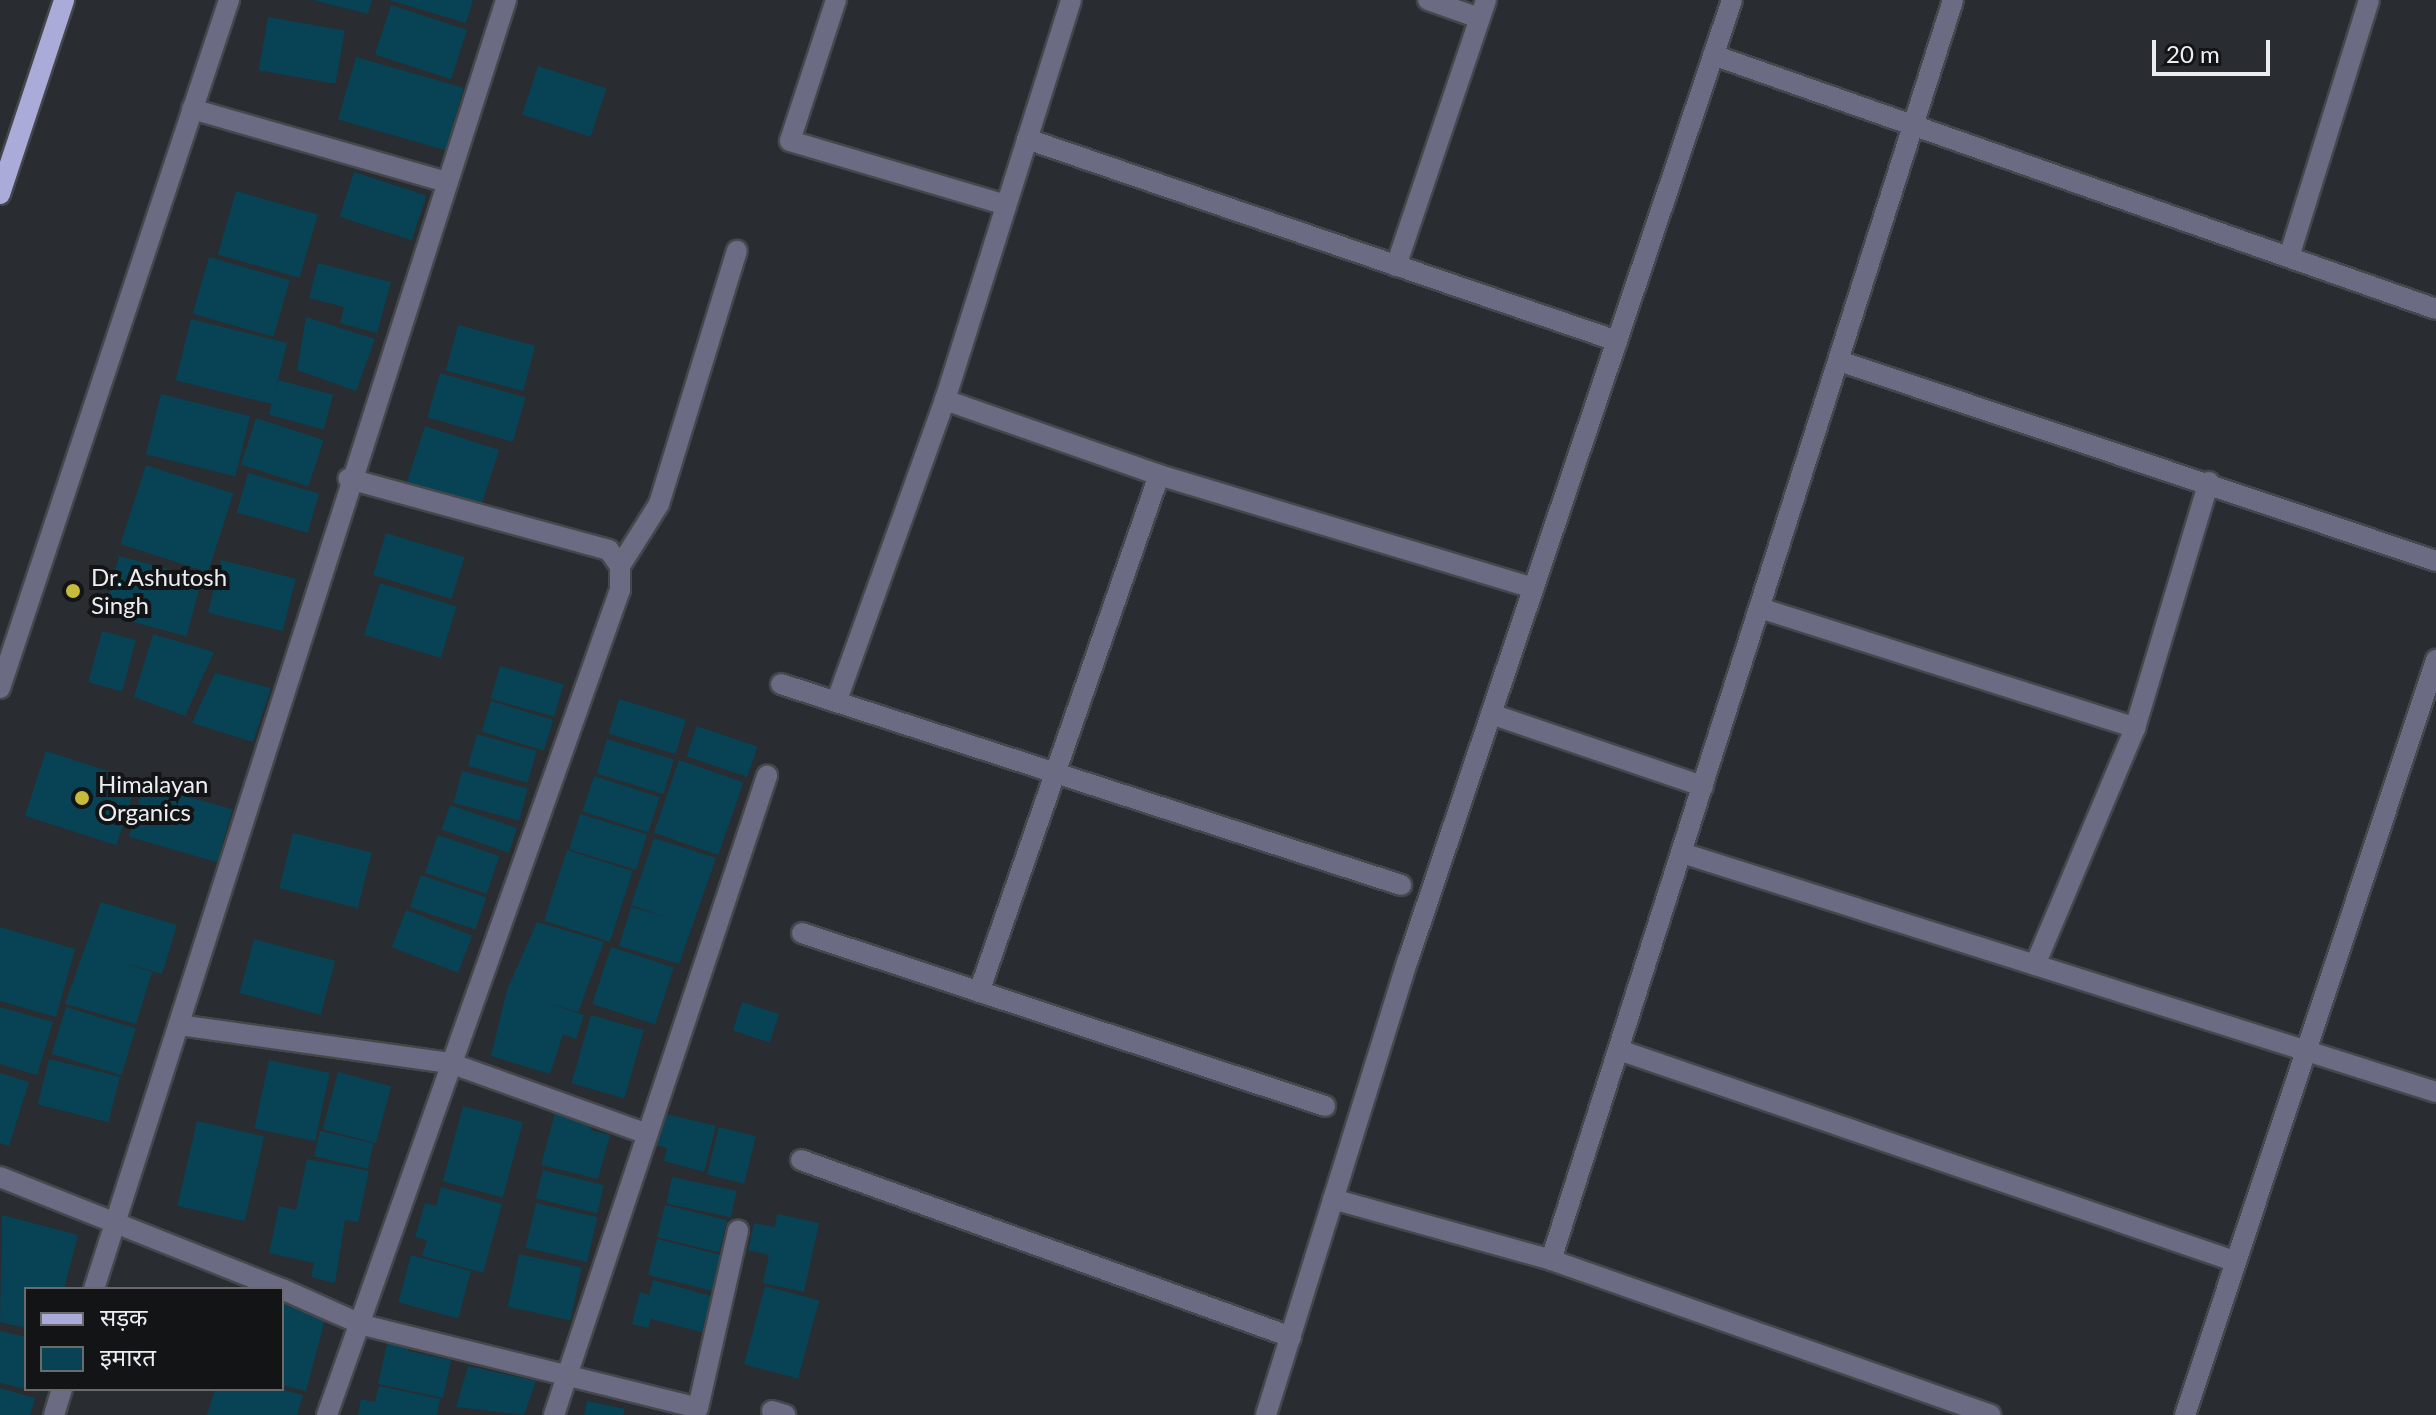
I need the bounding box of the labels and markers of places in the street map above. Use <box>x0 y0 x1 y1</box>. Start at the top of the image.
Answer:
place label: Dr. Ashutosh Singh <box>91 563 228 619</box>
marker: Dr. Ashutosh Singh <box>62 580 84 602</box>
place label: Himalayan Organics <box>98 770 208 826</box>
marker: Himalayan Organics <box>73 789 91 807</box>

